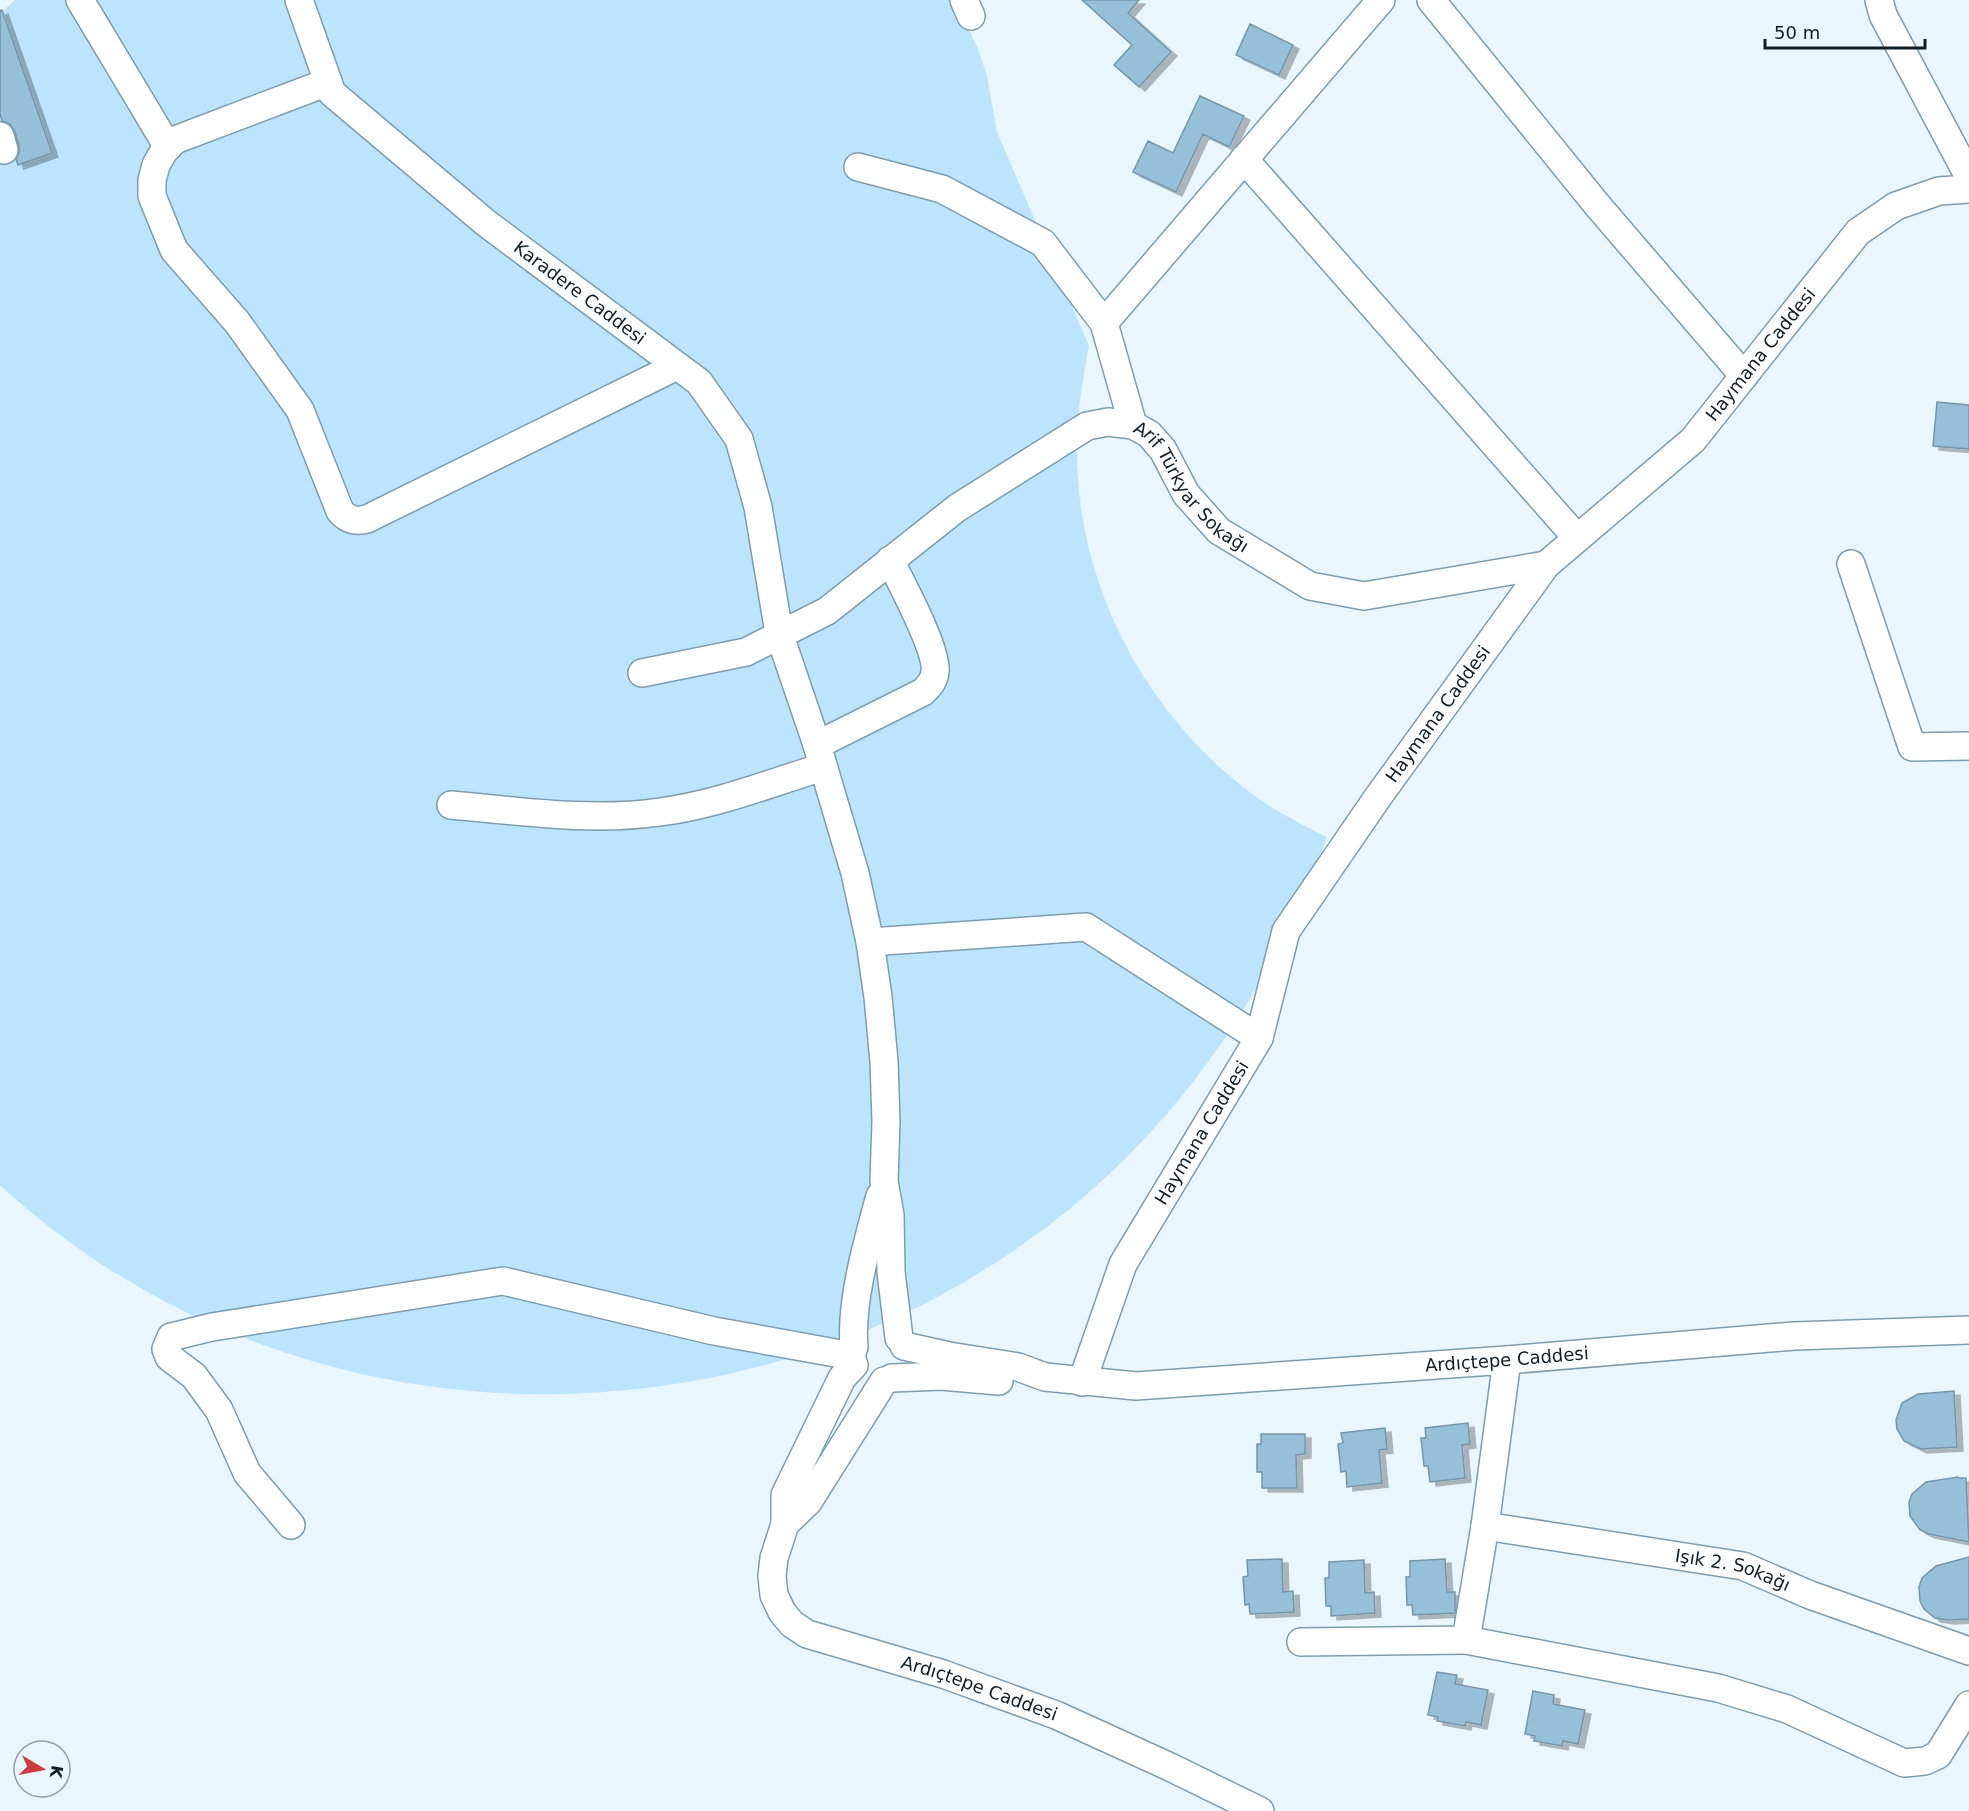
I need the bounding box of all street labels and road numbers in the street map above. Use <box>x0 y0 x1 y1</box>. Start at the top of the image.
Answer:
street label: Karadere Caddesi <box>510 236 650 349</box>
street label: Haymana Caddesi <box>1701 284 1820 425</box>
street label: Arif Türkyar Sokağı <box>1130 417 1253 556</box>
street label: Haymana Caddesi <box>1381 641 1494 786</box>
street label: Haymana Caddesi <box>1150 1057 1253 1208</box>
street label: Ardıçtepe Caddesi <box>1424 1342 1590 1376</box>
street label: Işık 2. Sokağı <box>1674 1545 1794 1595</box>
street label: Ardıçtepe Caddesi <box>899 1651 1061 1725</box>

